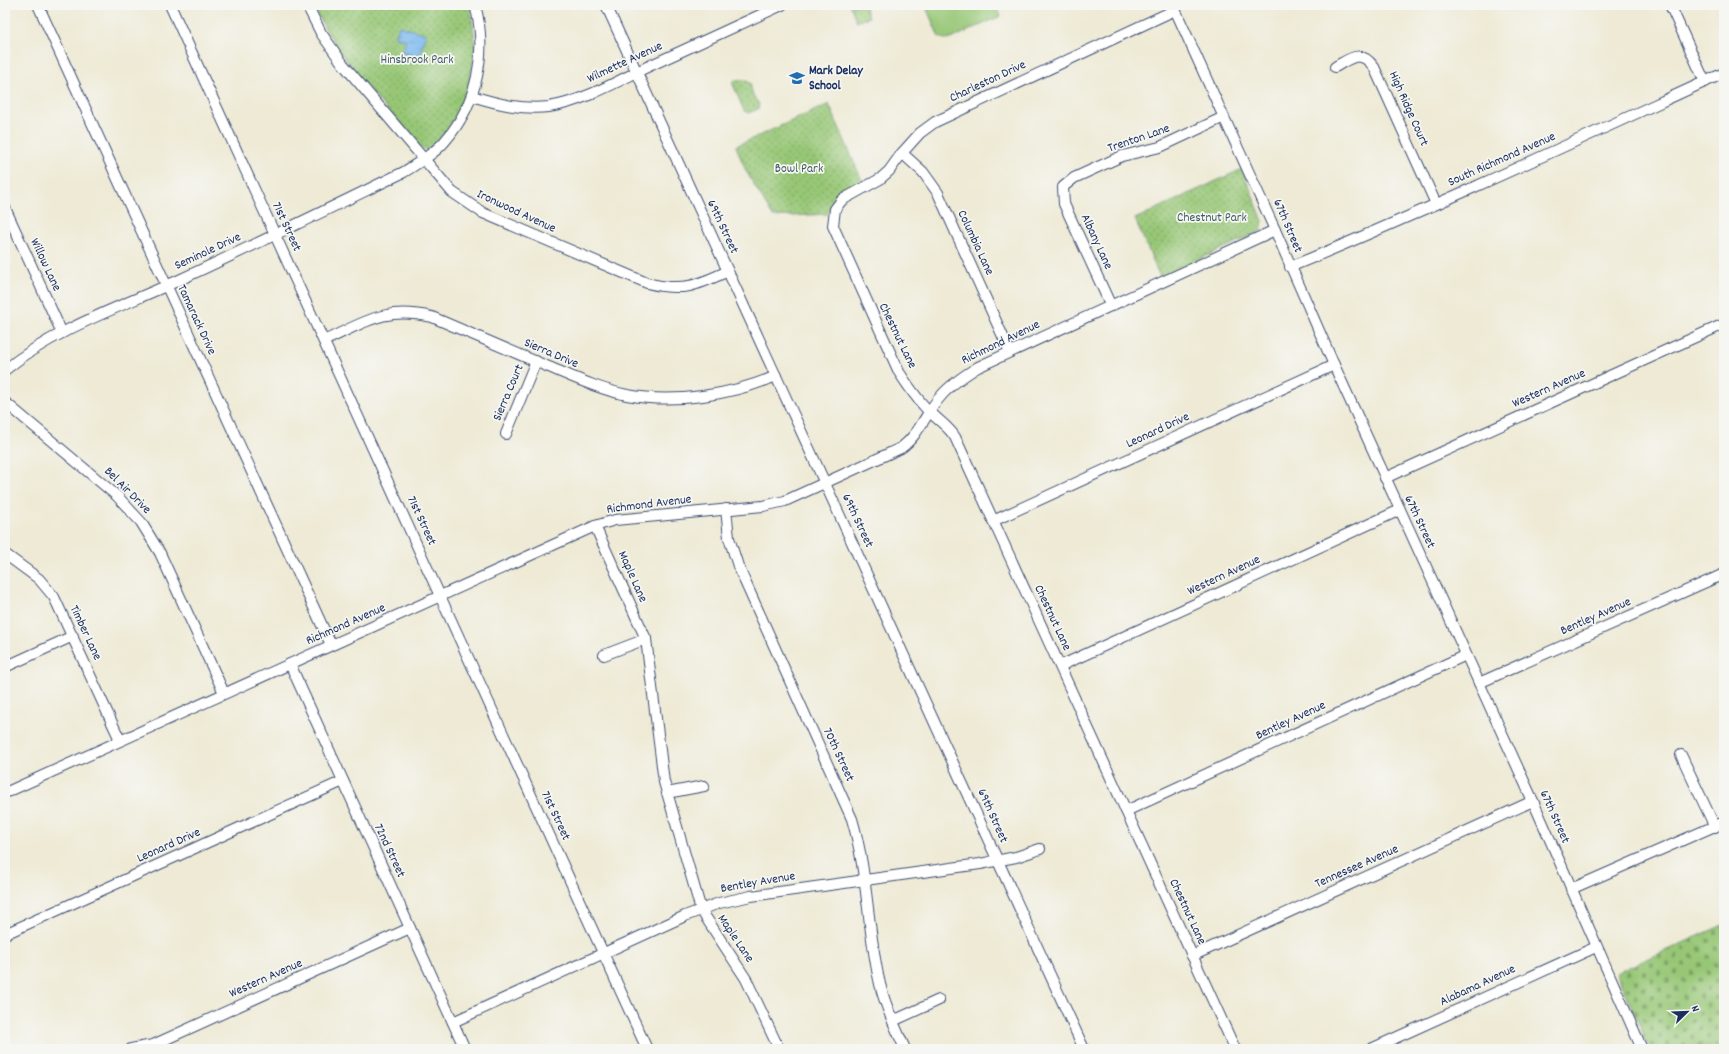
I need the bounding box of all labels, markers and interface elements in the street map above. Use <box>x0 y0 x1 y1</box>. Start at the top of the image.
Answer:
street label: Wilmette Avenue <box>584 37 666 89</box>
park label: Hinsbrook Park <box>381 51 454 70</box>
street label: Charleston Drive <box>947 56 1030 108</box>
place label: Mark Delay School <box>809 62 863 96</box>
street label: High Ridge Court <box>1383 68 1433 150</box>
school or university icon: Mark Delay School <box>788 69 806 87</box>
street label: Trenton Lane <box>1105 119 1173 158</box>
street label: South Richmond Avenue <box>1445 128 1559 192</box>
park label: Bowl Park <box>775 160 823 179</box>
street label: Ironwood Avenue <box>473 185 559 239</box>
street label: 67th Street <box>1267 196 1307 256</box>
street label: 69th Street <box>701 197 743 257</box>
street label: 71st Street <box>266 199 306 255</box>
street label: Columbia Lane <box>952 207 999 279</box>
park label: Chestnut Park <box>1177 209 1247 228</box>
street label: Albany Lane <box>1075 211 1117 273</box>
street label: Seminole Drive <box>172 228 245 276</box>
street label: Willow Lane <box>24 235 66 295</box>
street label: Tamarack Drive <box>171 282 221 359</box>
street label: Chestnut Lane <box>873 300 921 372</box>
street label: Richmond Avenue <box>959 316 1044 370</box>
street label: Sierra Drive <box>521 334 581 374</box>
street label: Sierra Court <box>489 361 530 424</box>
street label: Western Avenue <box>1509 364 1589 414</box>
street label: Leonard Drive <box>1123 408 1193 454</box>
street label: Bel Air Drive <box>99 463 155 519</box>
street label: Richmond Avenue <box>606 490 693 520</box>
street label: 69th Street <box>836 491 878 551</box>
street label: 67th Street <box>1398 492 1440 552</box>
street label: 71st Street <box>401 493 441 549</box>
street label: Maple Lane <box>612 548 652 606</box>
street label: Western Avenue <box>1184 551 1264 601</box>
street label: Chestnut Lane <box>1028 582 1076 654</box>
street label: Bentley Avenue <box>1558 593 1635 641</box>
street label: Richmond Avenue <box>303 599 389 651</box>
street label: Timber Lane <box>64 602 106 664</box>
street label: Bentley Avenue <box>1253 696 1329 746</box>
street label: 70th Street <box>817 725 859 785</box>
street label: 69th Street <box>972 786 1012 846</box>
street label: 67th Street <box>1534 787 1574 847</box>
street label: 71st Street <box>535 788 575 844</box>
street label: 72nd Street <box>368 821 410 881</box>
street label: Leonard Drive <box>134 823 204 868</box>
street label: Tennessee Avenue <box>1312 840 1402 894</box>
street label: Bentley Avenue <box>719 867 797 899</box>
street label: Chestnut Lane <box>1163 876 1211 948</box>
street label: Maple Lane <box>712 911 758 967</box>
street label: Western Avenue <box>226 954 306 1004</box>
street label: Alabama Avenue <box>1437 960 1519 1012</box>
north arrow <box>1667 992 1707 1032</box>
text: N <box>1686 1003 1703 1015</box>

